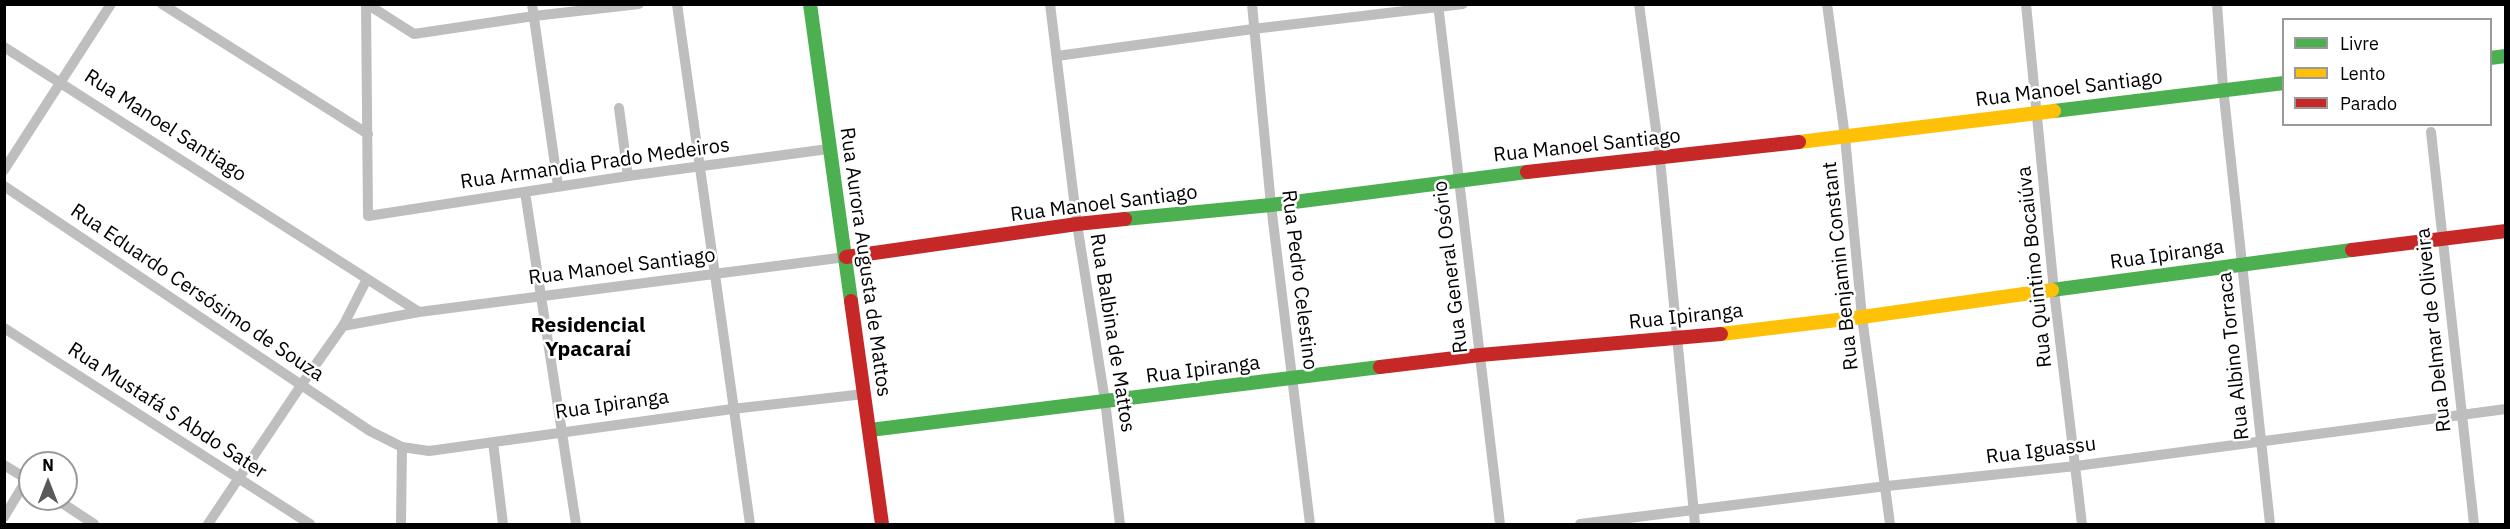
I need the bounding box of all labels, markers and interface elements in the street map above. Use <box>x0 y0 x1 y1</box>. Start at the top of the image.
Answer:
legend <box>2282 18 2492 126</box>
text: Livre <box>2340 32 2379 55</box>
text: Lento <box>2340 62 2385 85</box>
street label: Rua Manoel Santiago <box>80 65 250 187</box>
street label: Rua Manoel Santiago <box>1974 66 2164 112</box>
text: Parado <box>2340 92 2397 115</box>
street label: Rua Manoel Santiago <box>1492 124 1682 168</box>
street label: Rua Aurora Augusta de Mattos <box>834 126 896 398</box>
street label: Rua Armandia Prado Medeiros <box>459 133 731 195</box>
street label: Rua Benjamin Constant <box>1818 160 1864 372</box>
street label: Rua Quintino Bocaiúva <box>2012 165 2058 369</box>
street label: Rua General Osório <box>1429 179 1473 355</box>
street label: Rua Manoel Santiago <box>1009 181 1199 227</box>
street label: Rua Pedro Celestino <box>1276 189 1322 371</box>
street label: Rua Eduardo Cersósimo de Souza <box>66 199 328 387</box>
street label: Rua Delmar de Oliveira <box>2411 227 2457 433</box>
street label: Rua Balbina de Mattos <box>1084 232 1140 434</box>
street label: Rua Ipiranga <box>2109 235 2225 275</box>
street label: Rua Manoel Santiago <box>527 244 717 290</box>
street label: Rua Albino Torraca <box>2213 271 2255 441</box>
street label: Rua Ipiranga <box>1628 299 1744 335</box>
district label: Residencial Ypacaraí <box>531 313 645 363</box>
street label: Rua Mustafá S Abdo Sater <box>63 338 271 484</box>
street label: Rua Ipiranga <box>1145 351 1261 389</box>
street label: Rua Ipiranga <box>554 385 670 425</box>
street label: Rua Iguassu <box>1985 432 2097 470</box>
north arrow <box>18 451 78 511</box>
text: N <box>42 455 54 475</box>

